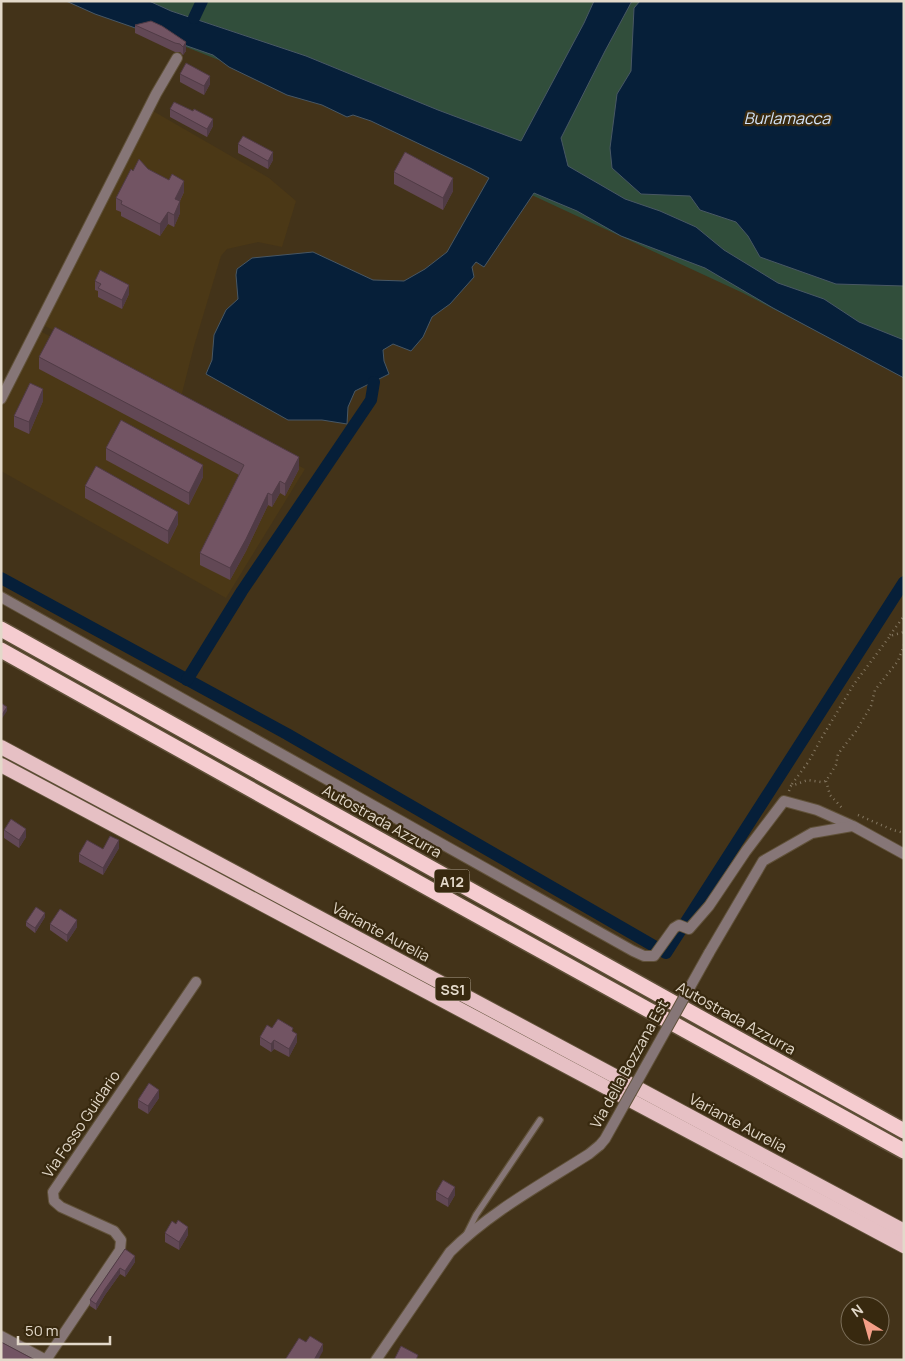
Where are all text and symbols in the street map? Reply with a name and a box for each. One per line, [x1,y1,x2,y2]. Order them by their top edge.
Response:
water label: Burlamacca [744,107,831,129]
street label: Autostrada Azzurra [318,779,446,863]
road number: A12 [434,869,470,892]
street label: Variante Aurelia [328,897,434,967]
street label: Autostrada Azzurra [672,976,800,1060]
road number: SS1 [436,978,470,1001]
street label: Via della Bozzana Est [585,996,673,1132]
street label: Via Fosso Guidario [37,1066,125,1182]
street label: Variante Aurelia [685,1088,791,1158]
north arrow [840,1296,890,1346]
text: N [847,1300,867,1321]
scale bar [18,1314,110,1346]
text: 50 m [25,1320,59,1341]

